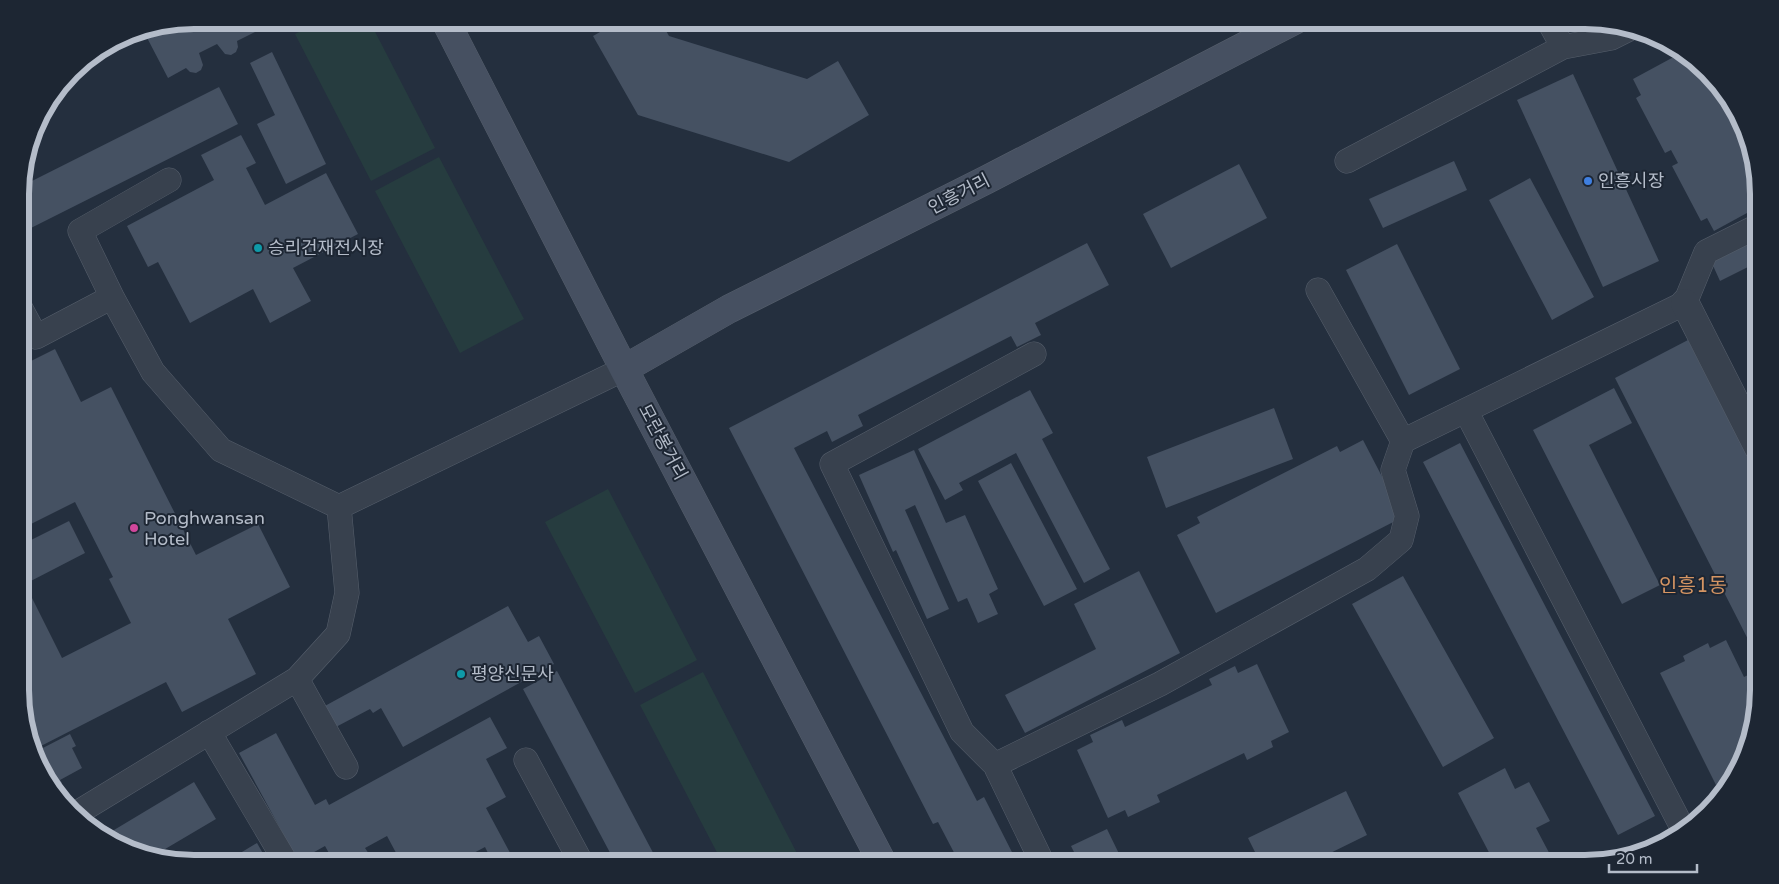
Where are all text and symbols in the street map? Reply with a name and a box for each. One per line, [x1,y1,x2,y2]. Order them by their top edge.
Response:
street label: 인흥거리 [924,169,994,219]
place label: 인흥시장 [1598,170,1664,192]
marker: 인흥시장 [1582,175,1594,187]
place label: 승리건재전시장 [268,237,384,259]
marker: 승리건재전시장 [252,242,264,254]
street label: 모란봉거리 [634,400,692,484]
place label: Ponghwansan Hotel [144,507,265,550]
marker: Ponghwansan Hotel [128,522,140,534]
district label: 인흥1동 [1659,574,1727,598]
place label: 평양신문사 [471,663,554,685]
marker: 평양신문사 [455,668,467,680]
scale bar [1609,842,1696,874]
text: 20 m [1616,850,1653,868]

